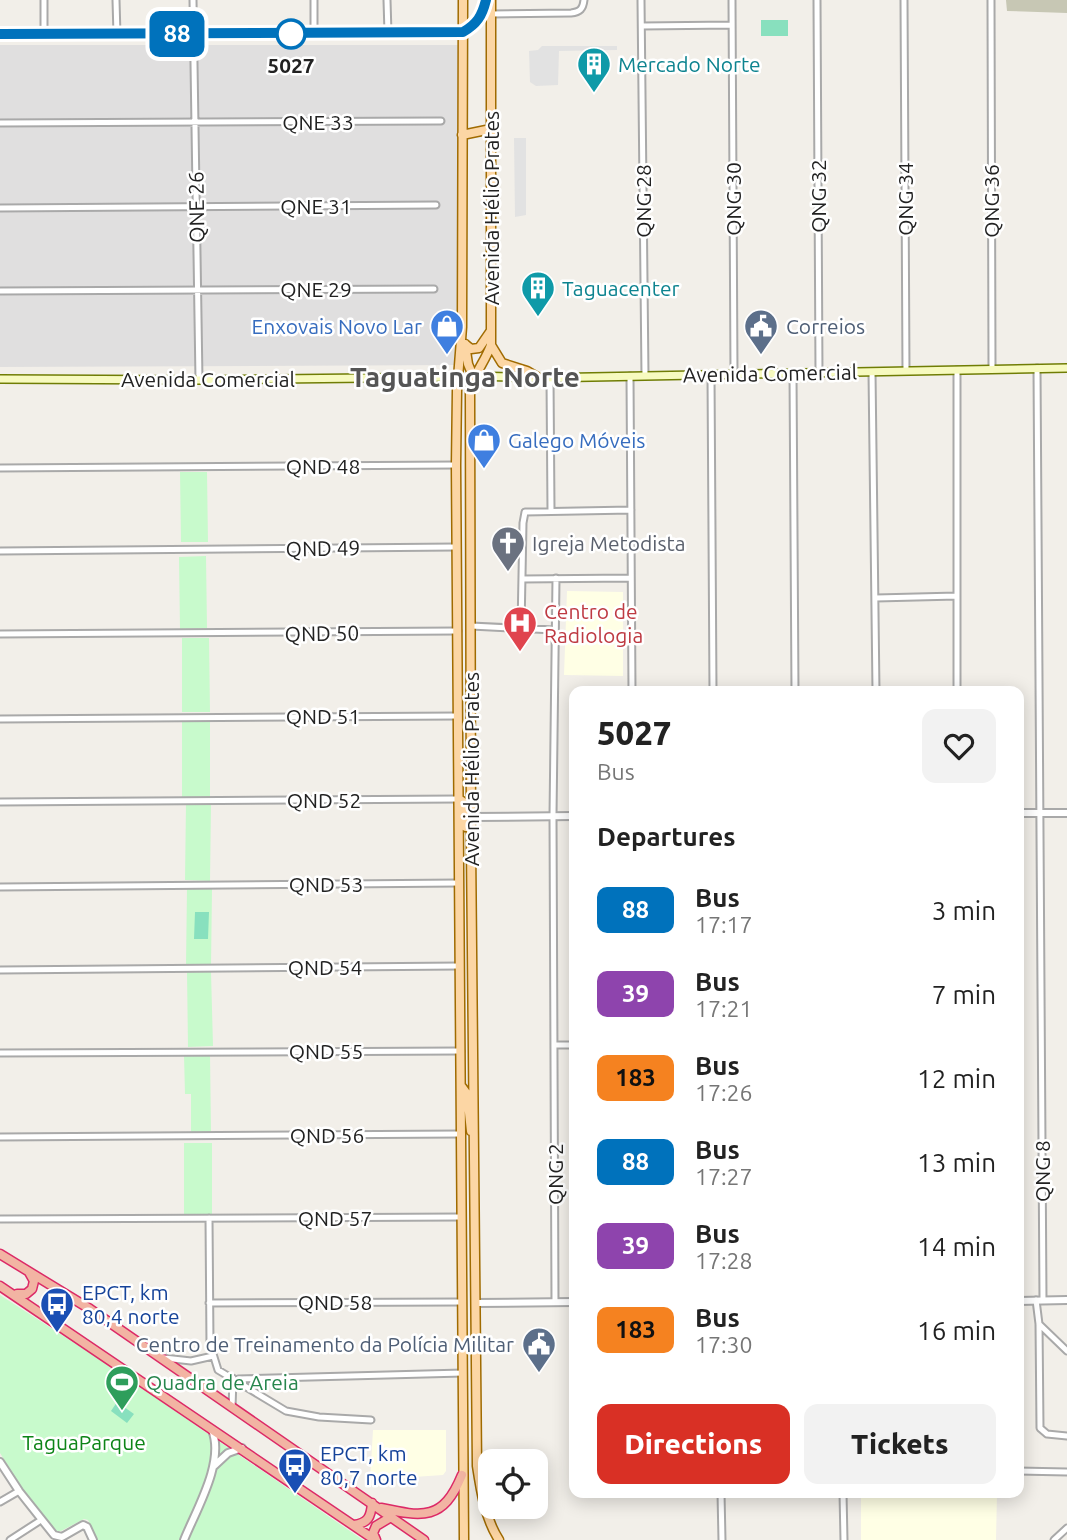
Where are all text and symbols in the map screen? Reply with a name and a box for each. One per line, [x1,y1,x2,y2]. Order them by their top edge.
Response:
line badge: 88 [146,11,208,57]
marker: 5027 [276,19,306,49]
text: 88 [163,20,191,47]
building icon: Mercado Norte [575,45,613,94]
place label: Mercado Norte [618,52,761,76]
place label: 5027 [267,53,315,77]
street label: QNE 33 [282,110,354,134]
street label: Avenida Hélio Prates [479,111,503,305]
street label: QNG 32 [806,159,830,233]
street label: QNG 30 [721,162,745,236]
street label: QNG 34 [893,162,917,236]
street label: QNG 28 [631,164,655,238]
street label: QNG 36 [979,164,1003,238]
street label: QNE 26 [183,171,209,243]
street label: QNE 31 [280,194,352,218]
building icon: Taguacenter [519,269,557,318]
place label: Taguacenter [562,276,680,300]
street label: QNE 29 [280,277,352,301]
shop icon: Enxovais Novo Lar [428,307,466,356]
public building icon: Correios [742,307,780,356]
place label: Enxovais Novo Lar [252,314,422,338]
place label: Correios [786,314,865,338]
street label: Avenida Comercial [683,359,857,387]
district label: Taguatinga Norte [350,361,580,392]
street label: Avenida Comercial [121,367,295,391]
shop icon: Galego Móveis [465,421,503,470]
place label: Galego Móveis [508,428,646,452]
street label: QND 48 [286,454,360,478]
church icon: Igreja Metodista [489,524,527,573]
place label: Igreja Metodista [532,531,686,555]
street label: QND 49 [285,535,361,561]
place label: Centro de Radiologia [544,599,643,647]
hospital icon: Centro de Radiologia [501,604,539,653]
street label: QND 50 [284,620,360,646]
street label: Avenida Hélio Prates [459,672,483,866]
street label: QND 51 [286,704,360,728]
button: heart [922,709,996,783]
text: 5027 [597,714,671,751]
text: Bus [597,759,635,784]
street label: QND 52 [287,788,361,812]
text: Departures [597,822,735,851]
street label: QND 53 [289,872,363,896]
text: Bus [695,883,740,912]
text: 88 [622,896,649,923]
text: 3 min [932,896,996,925]
text: 17:17 [695,912,753,937]
street label: QND 54 [288,955,362,979]
text: Bus [695,967,740,996]
text: 39 [622,980,649,1007]
text: 7 min [932,980,996,1009]
text: 17:21 [695,996,753,1021]
street label: QND 55 [289,1039,363,1063]
text: Bus [695,1051,740,1080]
text: 183 [615,1064,656,1091]
text: 12 min [917,1064,996,1093]
text: 17:26 [695,1080,753,1105]
street label: QND 56 [290,1123,364,1147]
text: Bus [695,1135,740,1164]
street label: QNG 8 [1030,1140,1054,1202]
street label: QNG 2 [543,1143,567,1205]
text: 88 [622,1148,649,1175]
text: 13 min [917,1148,996,1177]
text: 17:27 [695,1164,753,1189]
street label: QND 57 [298,1206,372,1230]
text: Bus [695,1219,740,1248]
text: 39 [622,1232,649,1259]
text: 14 min [917,1232,996,1261]
text: 17:28 [695,1248,753,1273]
place label: EPCT, km 80,4 norte [82,1280,180,1328]
bus stop icon: EPCT, km 80,4 norte [38,1285,76,1334]
street label: QND 58 [298,1290,372,1314]
text: Bus [695,1303,740,1332]
text: 183 [615,1316,656,1343]
text: 16 min [917,1316,996,1345]
public building icon: Centro de Treinamento da Polícia Militar [520,1325,558,1374]
place label: Centro de Treinamento da Polícia Militar [136,1332,514,1356]
text: 17:30 [695,1332,753,1357]
sports icon: Quadra de Areia [103,1363,141,1412]
place label: Quadra de Areia [146,1370,299,1394]
button: Directions [597,1404,790,1484]
button: Tickets [804,1404,996,1484]
park label: TaguaParque [22,1430,146,1454]
place label: EPCT, km 80,7 norte [320,1441,418,1489]
bus stop icon: EPCT, km 80,7 norte [276,1446,314,1495]
map controls [478,1449,548,1519]
button: locate [478,1449,548,1519]

